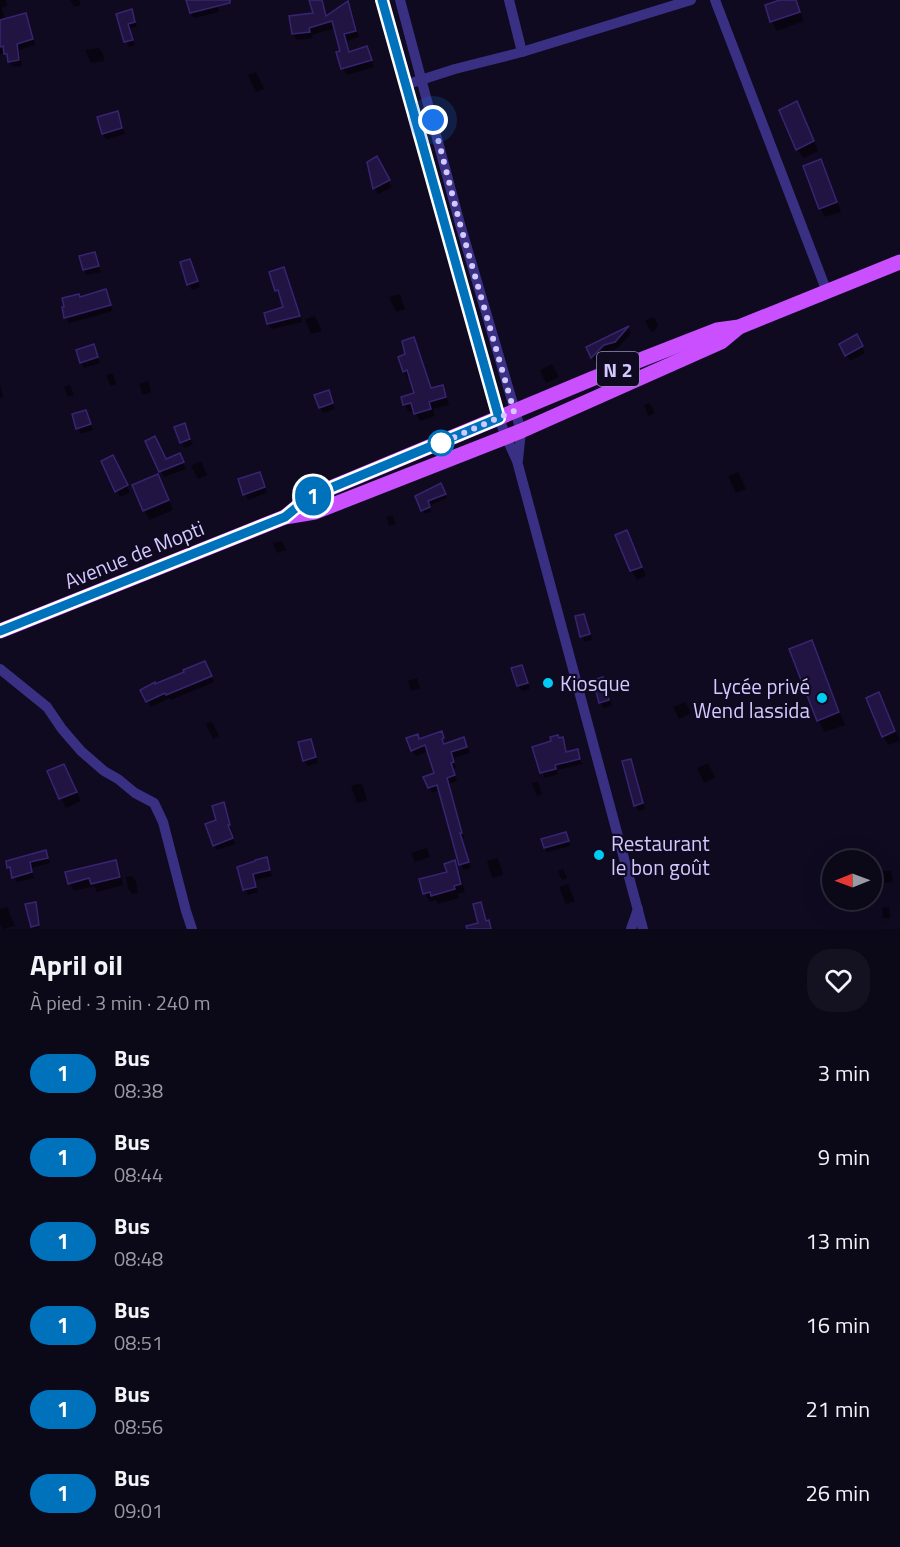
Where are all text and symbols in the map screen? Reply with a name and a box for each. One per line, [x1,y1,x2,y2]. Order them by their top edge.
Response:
your location [418,105,448,135]
road number: N 2 [597,352,639,386]
unlabelled marker [428,430,454,456]
line badge: 1 [294,476,332,516]
text: 1 [307,480,319,512]
street label: Avenue de Mopti [59,511,209,597]
place label: Kiosque [560,667,630,699]
place label: Lycée privé Wend lassida [693,670,810,726]
marker: Kiosque [541,676,555,690]
marker: Lycée privé Wend lassida [815,691,829,705]
place label: Restaurant le bon goût [611,827,710,883]
marker: Restaurant le bon goût [592,848,606,862]
north arrow [822,850,882,910]
map controls [822,850,882,910]
text: April oil [30,943,123,986]
button: heart [807,949,870,1012]
text: À pied · 3 min · 240 m [30,987,210,1018]
text: Bus [114,1041,150,1075]
text: 3 min [818,1056,870,1090]
text: 1 [57,1057,69,1089]
text: 08:38 [114,1075,163,1106]
text: Bus [114,1125,150,1159]
text: 9 min [818,1140,870,1174]
text: 1 [57,1141,69,1173]
text: 08:44 [114,1159,163,1190]
text: Bus [114,1209,150,1243]
text: 13 min [805,1224,870,1258]
text: 1 [57,1225,69,1257]
text: 08:48 [114,1243,163,1274]
text: Bus [114,1293,150,1327]
text: 16 min [805,1308,870,1342]
text: 1 [57,1309,69,1341]
text: 08:51 [114,1327,163,1358]
text: Bus [114,1377,150,1411]
text: 21 min [805,1392,870,1426]
text: 1 [57,1393,69,1425]
text: 08:56 [114,1411,163,1442]
text: Bus [114,1461,150,1495]
text: 26 min [805,1476,870,1510]
text: 1 [57,1477,69,1509]
text: 09:01 [114,1495,163,1526]

